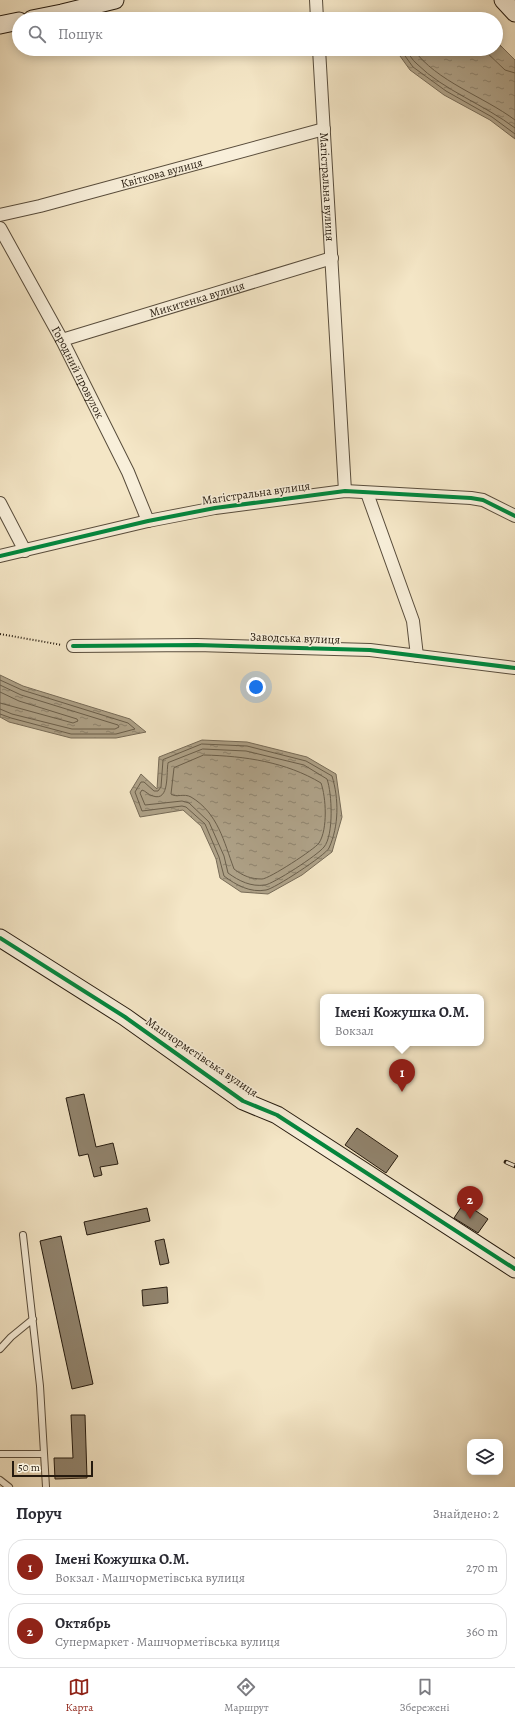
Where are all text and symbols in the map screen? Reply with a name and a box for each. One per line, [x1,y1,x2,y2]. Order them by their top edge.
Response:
search box [12,12,503,56]
icon: search [26,23,48,45]
text: Пошук [58,24,103,44]
street label: Магістральна вулиця [316,132,338,242]
street label: Квіткова вулиця [119,154,205,192]
street label: Микитенка вулиця [147,277,247,321]
street label: Городний провулок [48,323,108,421]
street label: Магістральна вулиця [201,477,311,509]
street label: Заводська вулиця [250,628,341,648]
your location [246,677,266,697]
popup [320,994,484,1046]
text: Імені Кожушка О.М. [335,1002,469,1022]
street label: Машчорметівська вулиця [143,1013,262,1101]
text: Вокзал [335,1022,374,1039]
pin: 1 [389,1059,415,1092]
pin: 2 [457,1186,483,1219]
map controls [467,1439,503,1475]
button: layers [467,1439,503,1475]
scale bar [12,1459,93,1478]
text: 50 m [18,1460,40,1475]
text: Поруч [16,1502,62,1525]
text: Знайдено: 2 [433,1505,499,1522]
text: Імені Кожушка О.М. [55,1549,189,1569]
text: 1 [28,1559,32,1576]
text: 270 m [466,1559,498,1576]
text: Вокзал · Машчорметівська вулиця [55,1569,245,1586]
text: Октябрь [55,1613,110,1633]
text: 2 [27,1623,33,1640]
text: 360 m [466,1623,498,1640]
text: Супермаркет · Машчорметівська вулиця [55,1633,280,1650]
tab: Карта [65,1676,93,1715]
tab: Маршрут [224,1676,269,1715]
tab: Збережені [400,1676,450,1715]

